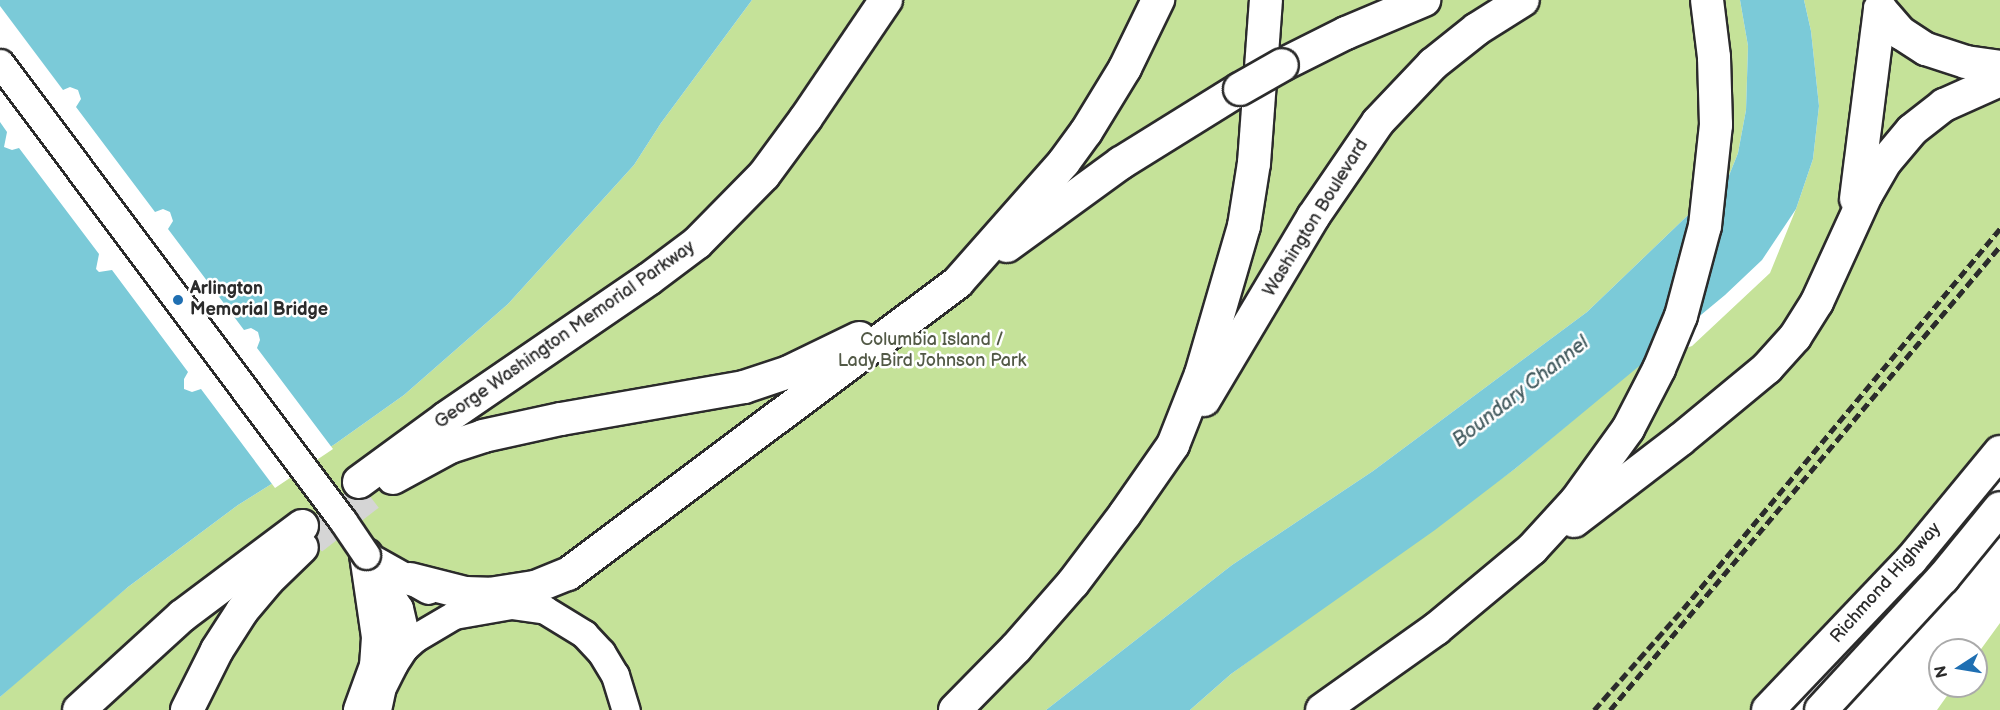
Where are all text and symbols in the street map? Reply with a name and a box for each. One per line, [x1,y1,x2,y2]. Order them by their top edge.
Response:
street label: Washington Boulevard [1259,135,1373,301]
street label: George Washington Memorial Parkway [430,236,700,434]
place label: Arlington Memorial Bridge [190,279,328,322]
marker: Arlington Memorial Bridge [171,293,185,307]
park label: Columbia Island / Lady Bird Johnson Park [837,330,1027,372]
water label: Boundary Channel [1448,331,1594,453]
street label: Richmond Highway [1826,518,1946,648]
north arrow [1928,638,1988,698]
text: N [1931,664,1952,679]

